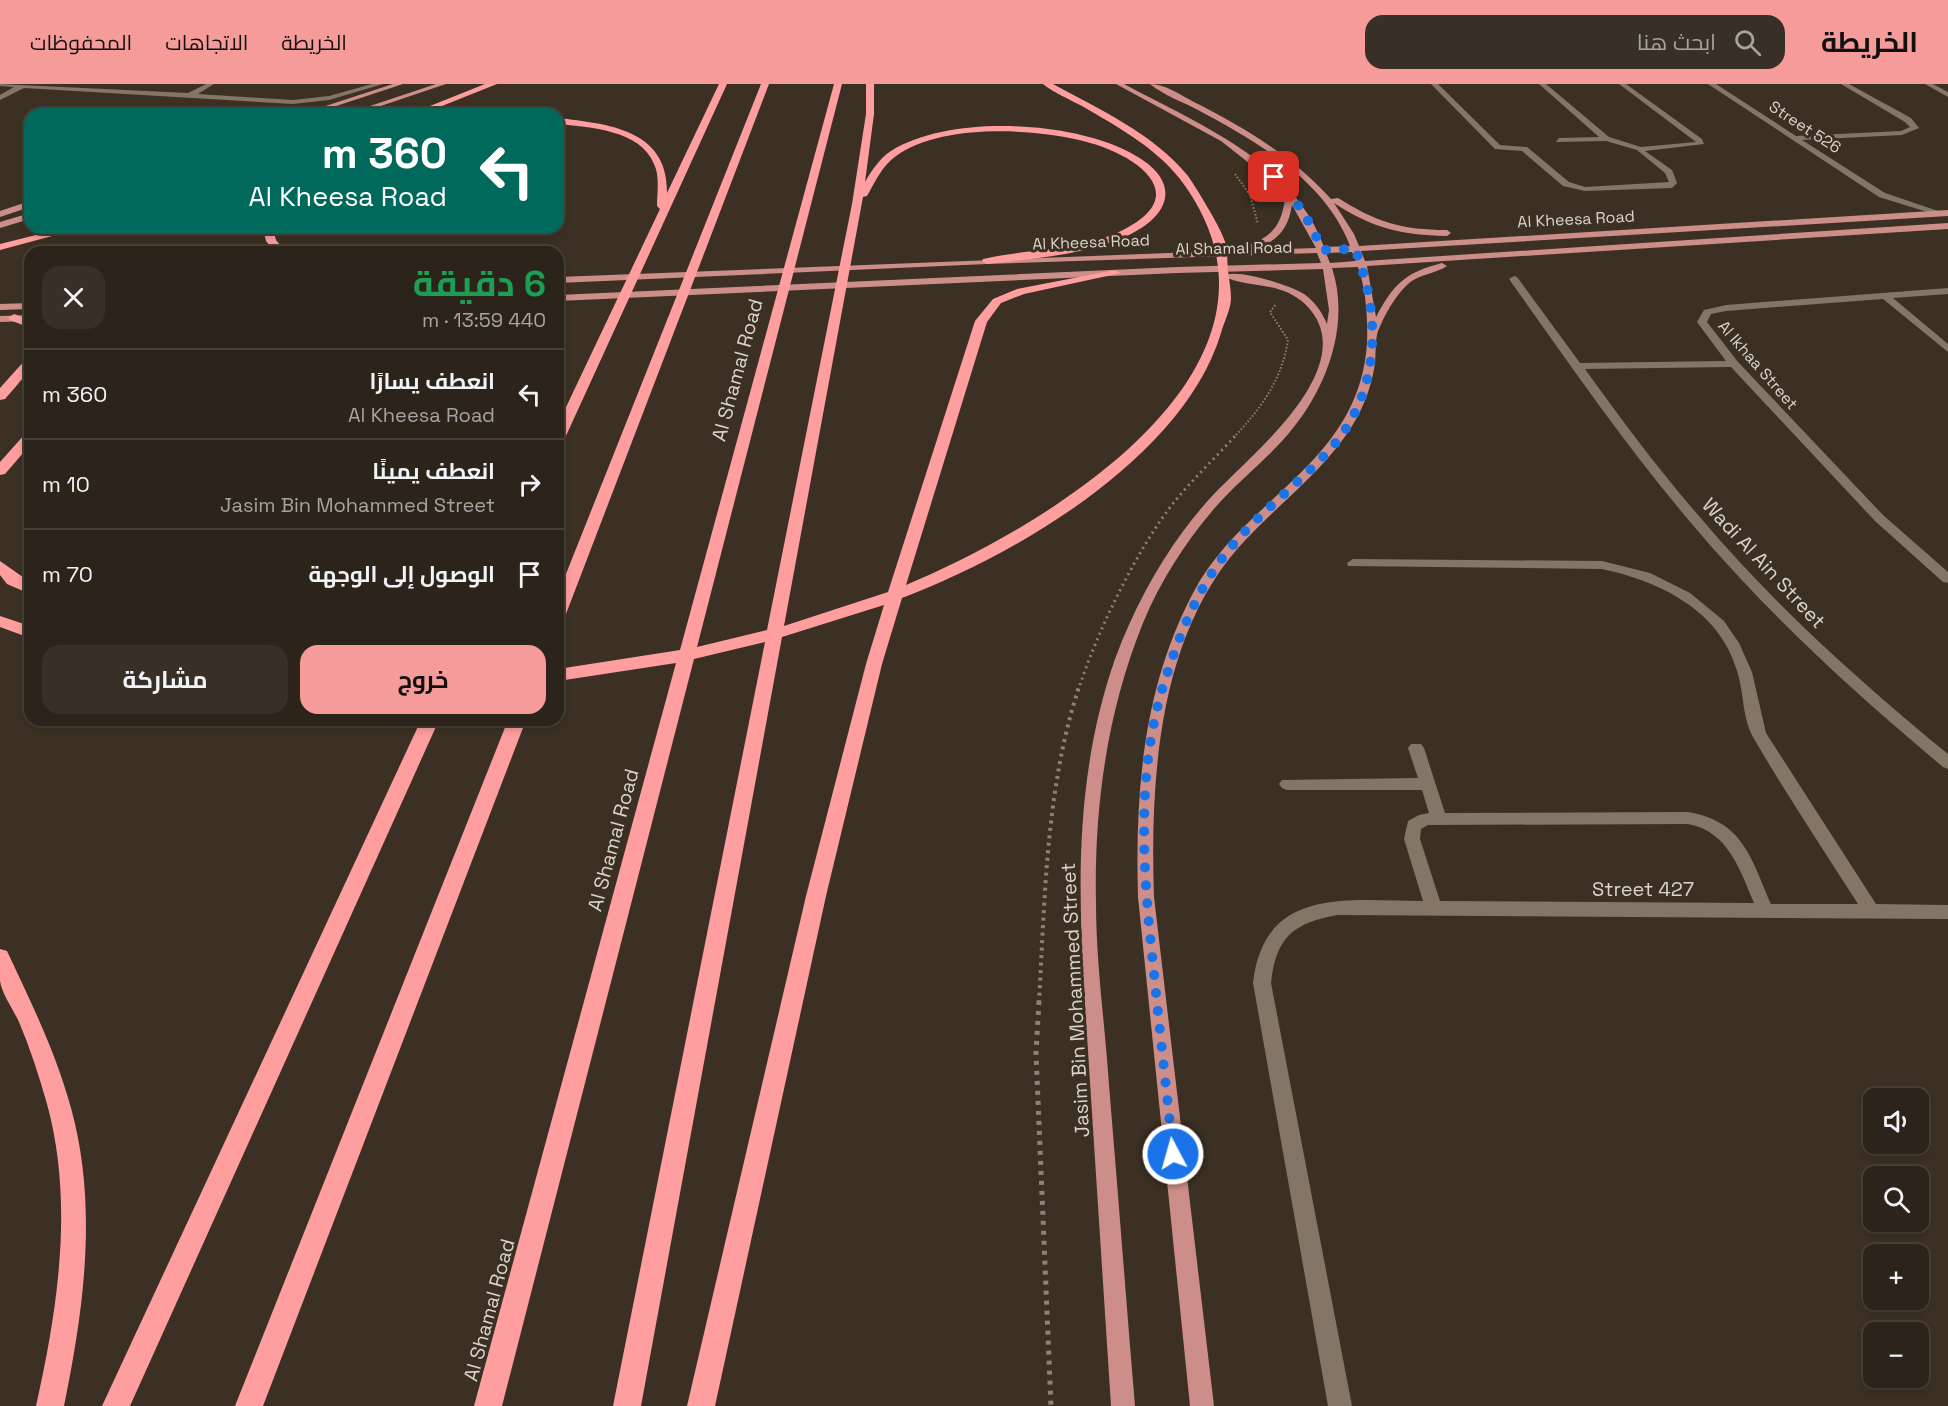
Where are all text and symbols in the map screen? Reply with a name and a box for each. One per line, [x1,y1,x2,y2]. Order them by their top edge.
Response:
search box [1365,15,1785,69]
text: الخريطة [1821,24,1918,60]
icon: search [1731,26,1764,59]
text: ابحث هنا [1637,28,1716,56]
text: المحفوظات [30,29,132,56]
text: الاتجاهات [165,29,248,56]
text: الخريطة [281,29,347,56]
street label: Street 526 [1765,96,1845,158]
text: 360 m [322,127,447,180]
icon: left [468,132,546,210]
pin [1248,151,1299,202]
icon: arrive [1257,160,1290,193]
text: Al Kheesa Road [249,179,447,214]
street label: Al Kheesa Road [1517,205,1635,233]
street label: Al Kheesa Road [1032,229,1150,255]
street label: Al Shamal Road [1175,236,1293,260]
text: 6 دقيقة [413,261,546,307]
button: close [42,266,105,329]
street label: Al Shamal Road [705,296,769,444]
text: 440 m · 13:59 [422,307,546,333]
street label: Al Ikhaa Street [1713,316,1803,414]
text: انعطف يسارًا [369,367,495,395]
icon: left [513,378,546,411]
text: 360 m [42,380,107,408]
text: Al Kheesa Road [348,402,495,428]
text: انعطف يمينًا [372,457,495,485]
icon: right [513,468,546,501]
text: 10 m [42,470,90,498]
text: Jasim Bin Mohammed Street [220,492,495,518]
street label: Wadi Al Ain Street [1697,492,1831,634]
icon: arrive [513,558,546,591]
text: 70 m [42,560,93,588]
text: الوصول إلى الوجهة [309,560,495,588]
button: مشاركة [42,645,288,714]
button: خروج [300,645,546,714]
street label: Al Shamal Road [581,766,645,914]
street label: Jasim Bin Mohammed Street [1055,862,1095,1138]
street label: Street 427 [1592,876,1694,902]
map controls [1863,1088,1929,1388]
button: sound [1863,1088,1929,1154]
position arrow [1141,1122,1205,1186]
button: search [1863,1166,1929,1232]
street label: Al Shamal Road [457,1236,521,1384]
button: + [1863,1244,1929,1310]
button: − [1863,1322,1929,1388]

